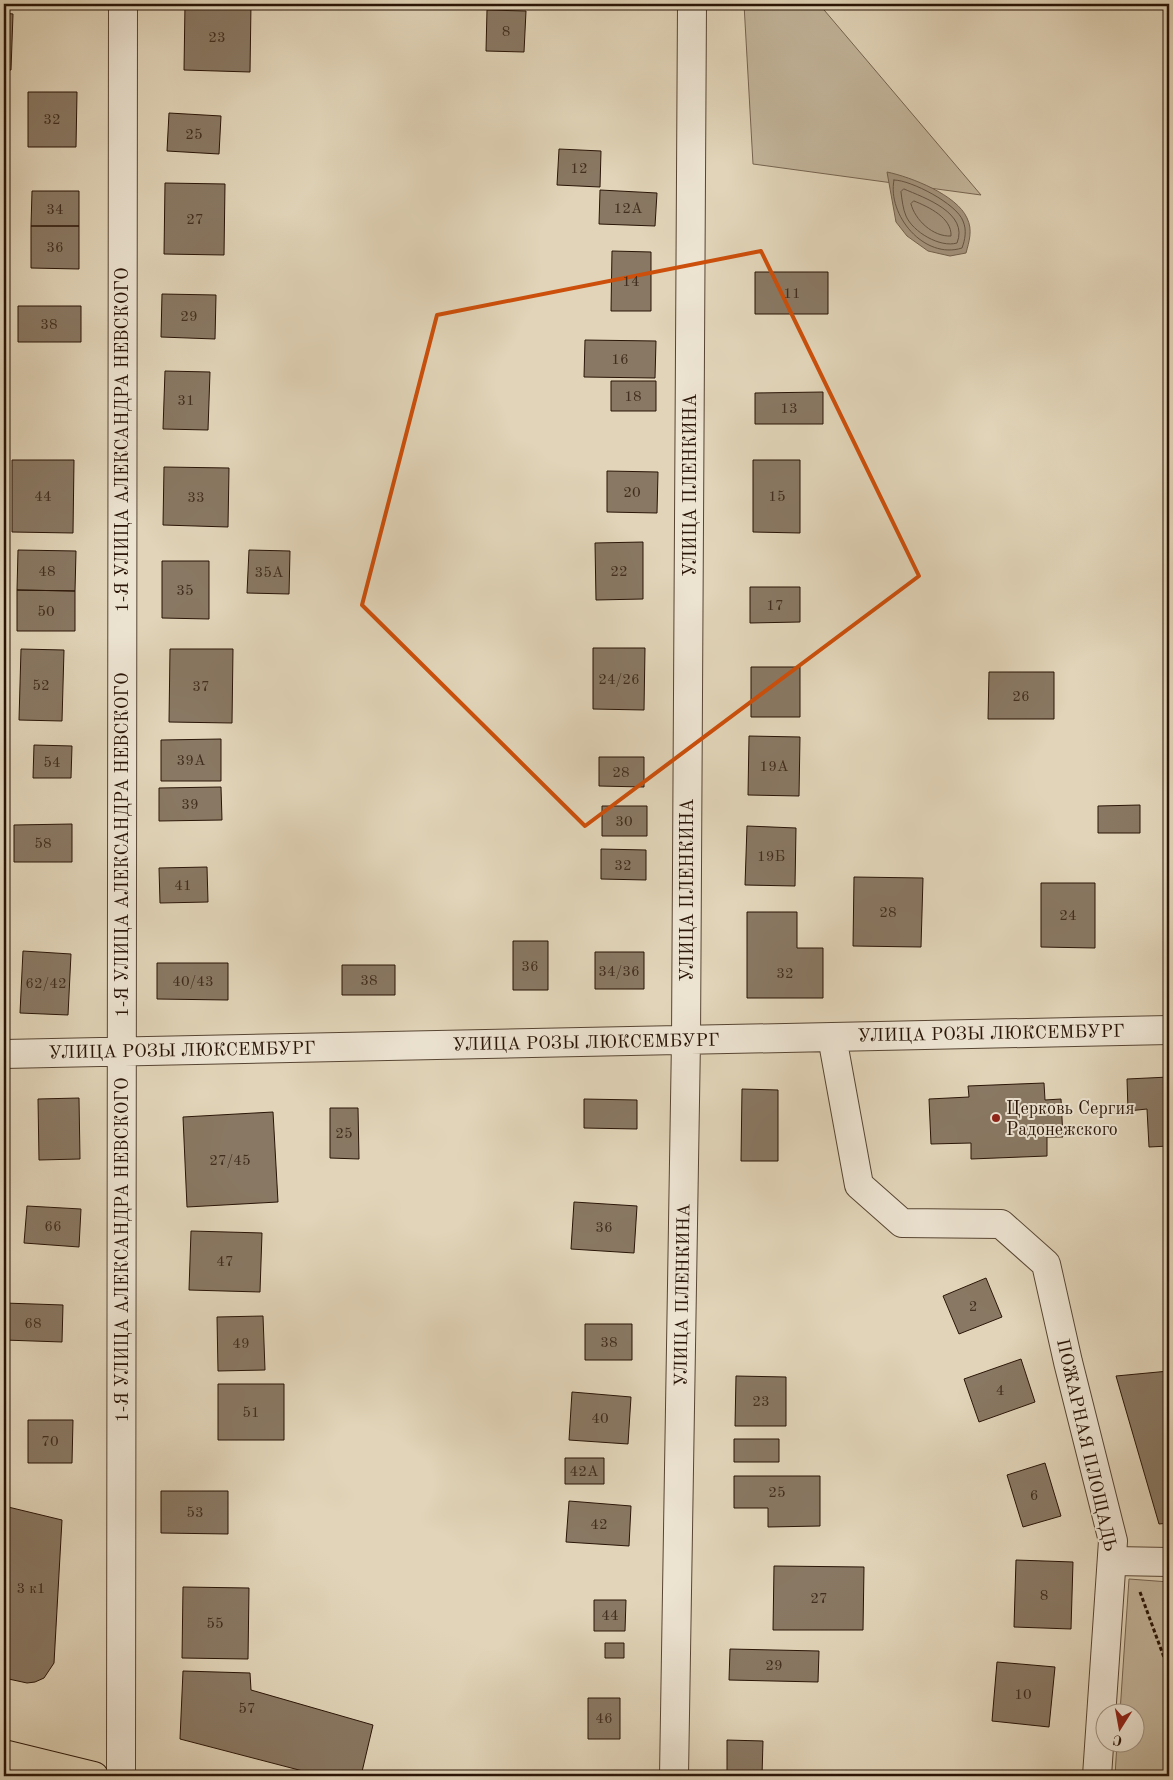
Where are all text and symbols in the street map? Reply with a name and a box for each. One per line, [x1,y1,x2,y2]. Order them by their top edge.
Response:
house number: 8 [502,25,510,40]
house number: 23 [208,31,226,46]
house number: 32 [43,113,61,128]
house number: 25 [185,128,203,143]
house number: 12 [570,162,588,177]
house number: 12А [614,202,643,217]
house number: 34 [46,203,64,218]
house number: 27 [186,213,204,228]
house number: 36 [46,241,64,256]
street label: 1-Я УЛИЦА АЛЕКСАНДРА НЕВСКОГО [114,267,132,613]
house number: 14 [622,275,640,290]
house number: 11 [783,287,801,302]
house number: 29 [180,310,198,325]
house number: 38 [40,318,58,333]
house number: 16 [611,353,629,368]
house number: 18 [624,390,642,405]
street label: УЛИЦА ПЛЕНКИНА [682,393,700,577]
house number: 31 [177,394,195,409]
house number: 13 [780,402,798,417]
house number: 20 [623,486,641,501]
house number: 44 [34,490,52,505]
house number: 15 [768,490,786,505]
house number: 33 [187,491,205,506]
house number: 48 [38,565,56,580]
house number: 22 [610,565,628,580]
house number: 35А [255,566,284,581]
house number: 35 [176,584,194,599]
house number: 17 [766,599,784,614]
house number: 50 [37,605,55,620]
street label: 1-Я УЛИЦА АЛЕКСАНДРА НЕВСКОГО [114,672,132,1018]
house number: 24/26 [598,673,640,688]
house number: 52 [32,679,50,694]
house number: 37 [192,680,210,695]
house number: 26 [1012,690,1030,705]
house number: 39А [177,754,206,769]
house number: 54 [43,756,61,771]
house number: 19А [760,760,789,775]
house number: 28 [612,766,630,781]
house number: 39 [181,798,199,813]
street label: УЛИЦА ПЛЕНКИНА [679,798,697,982]
house number: 30 [615,815,633,830]
house number: 58 [34,837,52,852]
house number: 19Б [757,850,785,865]
house number: 32 [614,859,632,874]
house number: 41 [174,879,192,894]
house number: 28 [879,906,897,921]
house number: 24 [1059,909,1077,924]
house number: 36 [521,960,539,975]
house number: 34/36 [598,965,640,980]
house number: 32 [776,967,794,982]
house number: 38 [360,974,378,989]
house number: 40/43 [172,975,214,990]
house number: 62/42 [25,977,67,992]
street label: УЛИЦА РОЗЫ ЛЮКСЕМБУРГ [857,1023,1125,1045]
street label: УЛИЦА РОЗЫ ЛЮКСЕМБУРГ [452,1032,720,1054]
street label: УЛИЦА РОЗЫ ЛЮКСЕМБУРГ [48,1040,316,1062]
street label: 1-Я УЛИЦА АЛЕКСАНДРА НЕВСКОГО [114,1077,132,1423]
place label: Церковь Сергия Радонежского [1006,1100,1135,1139]
marker: Церковь Сергия Радонежского [990,1112,1002,1124]
house number: 25 [335,1127,353,1142]
house number: 27/45 [209,1154,251,1169]
street label: УЛИЦА ПЛЕНКИНА [672,1203,694,1387]
house number: 66 [44,1220,62,1235]
house number: 36 [595,1221,613,1236]
house number: 47 [216,1255,234,1270]
house number: 2 [969,1300,977,1315]
house number: 68 [24,1317,42,1332]
house number: 38 [600,1336,618,1351]
house number: 49 [232,1337,250,1352]
street label: ПОЖАРНАЯ ПЛОЩАДЬ [1053,1337,1119,1553]
house number: 4 [996,1384,1004,1399]
house number: 23 [752,1395,770,1410]
house number: 51 [242,1406,260,1421]
house number: 40 [591,1412,609,1427]
house number: 70 [41,1435,59,1450]
house number: 42А [570,1465,599,1480]
house number: 25 [768,1486,786,1501]
house number: 6 [1030,1489,1038,1504]
house number: 53 [186,1506,204,1521]
house number: 42 [590,1518,608,1533]
house number: 3 к1 [16,1582,46,1597]
house number: 8 [1040,1589,1048,1604]
house number: 27 [810,1592,828,1607]
house number: 44 [601,1609,619,1624]
house number: 55 [206,1617,224,1632]
house number: 29 [765,1659,783,1674]
house number: 10 [1014,1688,1032,1703]
house number: 57 [238,1702,256,1717]
north arrow [1096,1702,1146,1752]
house number: 46 [595,1712,613,1727]
text: С [1112,1732,1124,1748]

